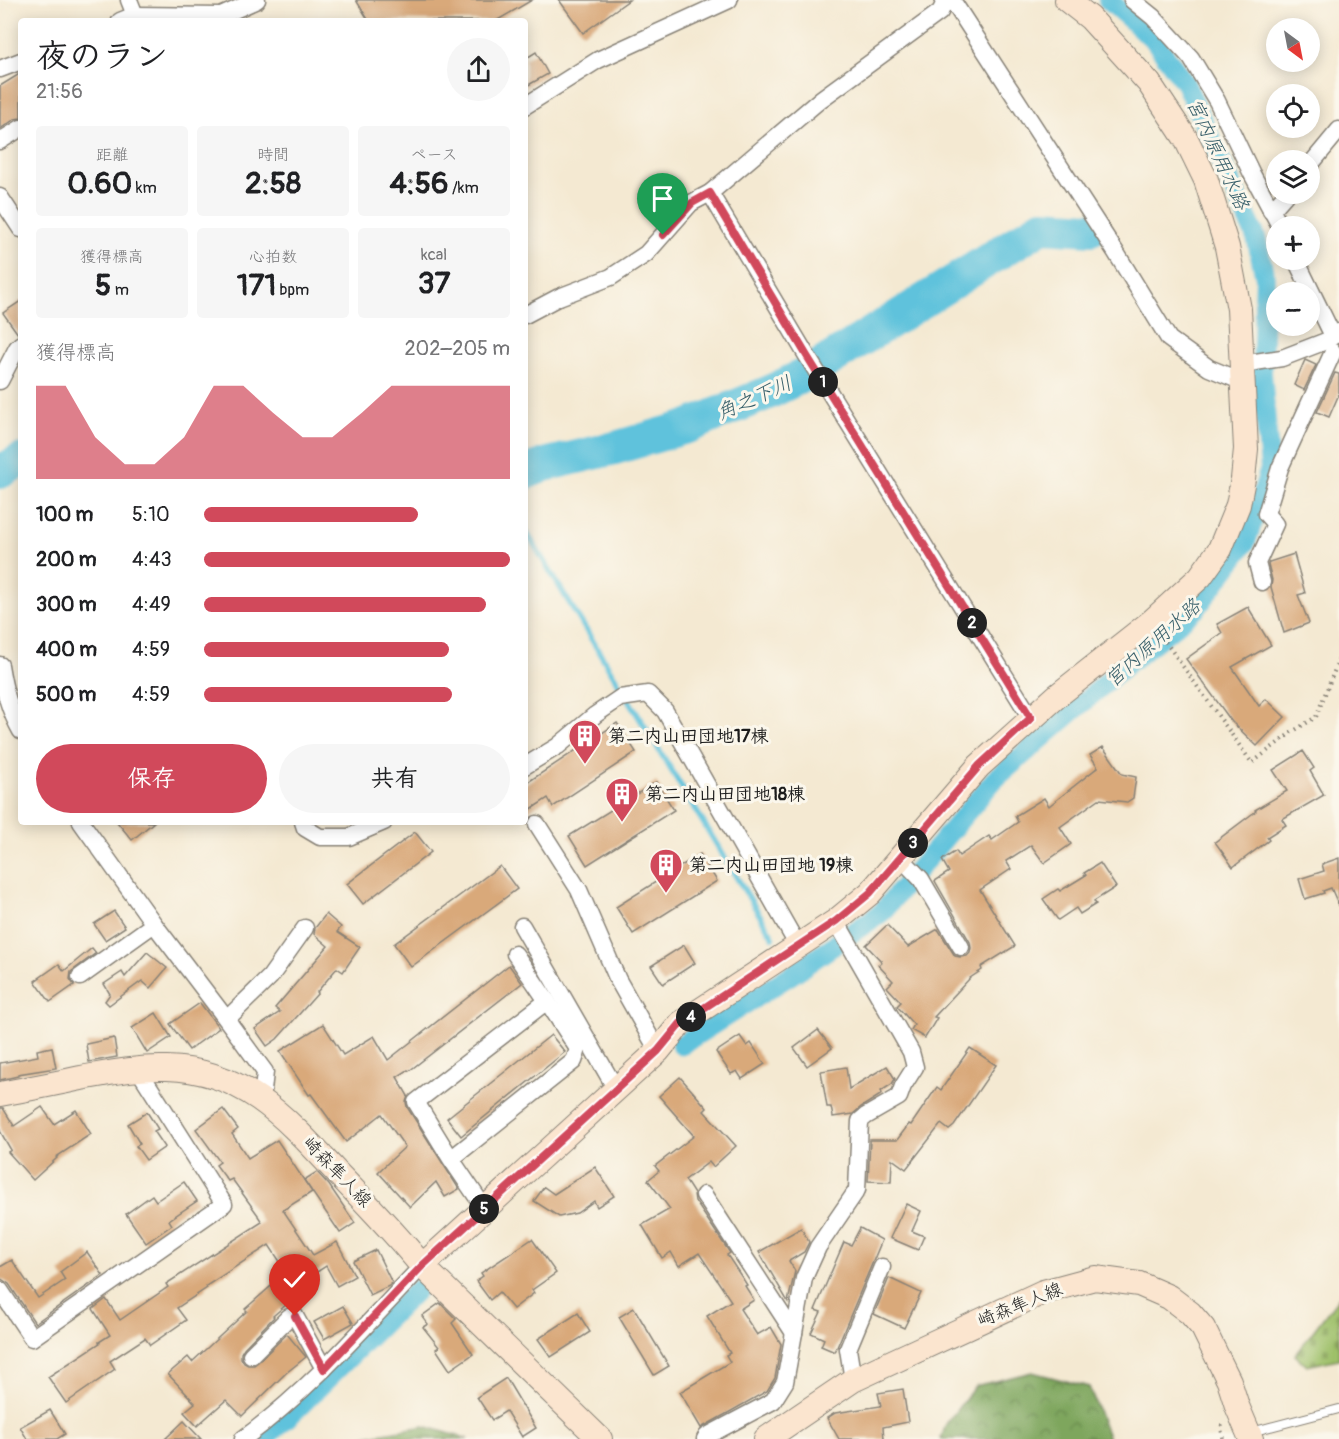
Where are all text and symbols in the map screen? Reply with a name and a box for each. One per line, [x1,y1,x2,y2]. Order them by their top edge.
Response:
north arrow [1266,18,1320,72]
map controls [1266,18,1320,336]
text: 夜のラン [36,36,168,77]
button: share [447,38,510,101]
text: 21:56 [36,79,83,104]
button: locate [1266,84,1320,138]
water label: 宮内原用水路 [1181,94,1255,215]
text: 距離 [96,145,128,165]
text: 時間 [257,145,289,165]
text: ペース [410,145,458,165]
button: layers [1266,150,1320,204]
text: 0.60 [67,165,132,202]
text: 2:58 [245,165,301,202]
text: 4:56 [389,165,449,202]
pin [637,173,688,235]
text: km [132,178,157,198]
text: /km [449,178,479,198]
icon: arrive [646,182,679,215]
button: + [1266,216,1320,270]
text: kcal [421,245,447,265]
text: 獲得標高 [80,247,144,267]
text: 心拍数 [249,247,297,267]
text: 37 [418,265,450,302]
text: 5 [95,267,111,304]
text: 171 [237,267,276,304]
text: m [111,280,129,300]
text: bpm [276,280,309,300]
button: − [1266,282,1320,336]
text: 202–205 m [404,336,510,361]
text: 獲得標高 [36,340,116,365]
pin: 1 [808,367,838,397]
water label: 角之下川 [712,370,796,426]
text: 1 [820,372,826,392]
text: 100 m [36,502,93,527]
text: 5:10 [132,502,170,527]
text: 200 m [36,547,97,572]
text: 4:43 [132,547,172,572]
text: 300 m [36,592,97,617]
text: 4:49 [132,592,171,617]
water label: 宮内原用水路 [1100,593,1207,692]
pin: 2 [957,608,987,638]
text: 2 [968,613,976,633]
text: 400 m [36,637,97,662]
text: 4:59 [132,637,170,662]
text: 500 m [36,682,96,707]
text: 4:59 [132,682,170,707]
building icon: 第二内山田団地17棟 [567,718,603,765]
place label: 第二内山田団地17棟 [608,725,769,748]
button: 保存 [36,744,267,813]
button: 共有 [279,744,510,813]
building icon: 第二内山田団地18棟 [604,776,640,823]
place label: 第二内山田団地18棟 [645,783,805,806]
pin: 3 [898,828,928,858]
text: 3 [909,833,917,853]
building icon: 第二内山田団地 19棟 [648,847,684,894]
place label: 第二内山田団地 19棟 [689,854,853,877]
pin: 4 [676,1002,706,1032]
text: 4 [686,1007,696,1027]
street label: 崎森隼人線 [297,1132,377,1212]
pin: 5 [469,1194,499,1224]
text: 5 [480,1199,488,1219]
pin [269,1254,320,1316]
icon: check [278,1263,311,1296]
street label: 崎森隼人線 [974,1277,1066,1333]

